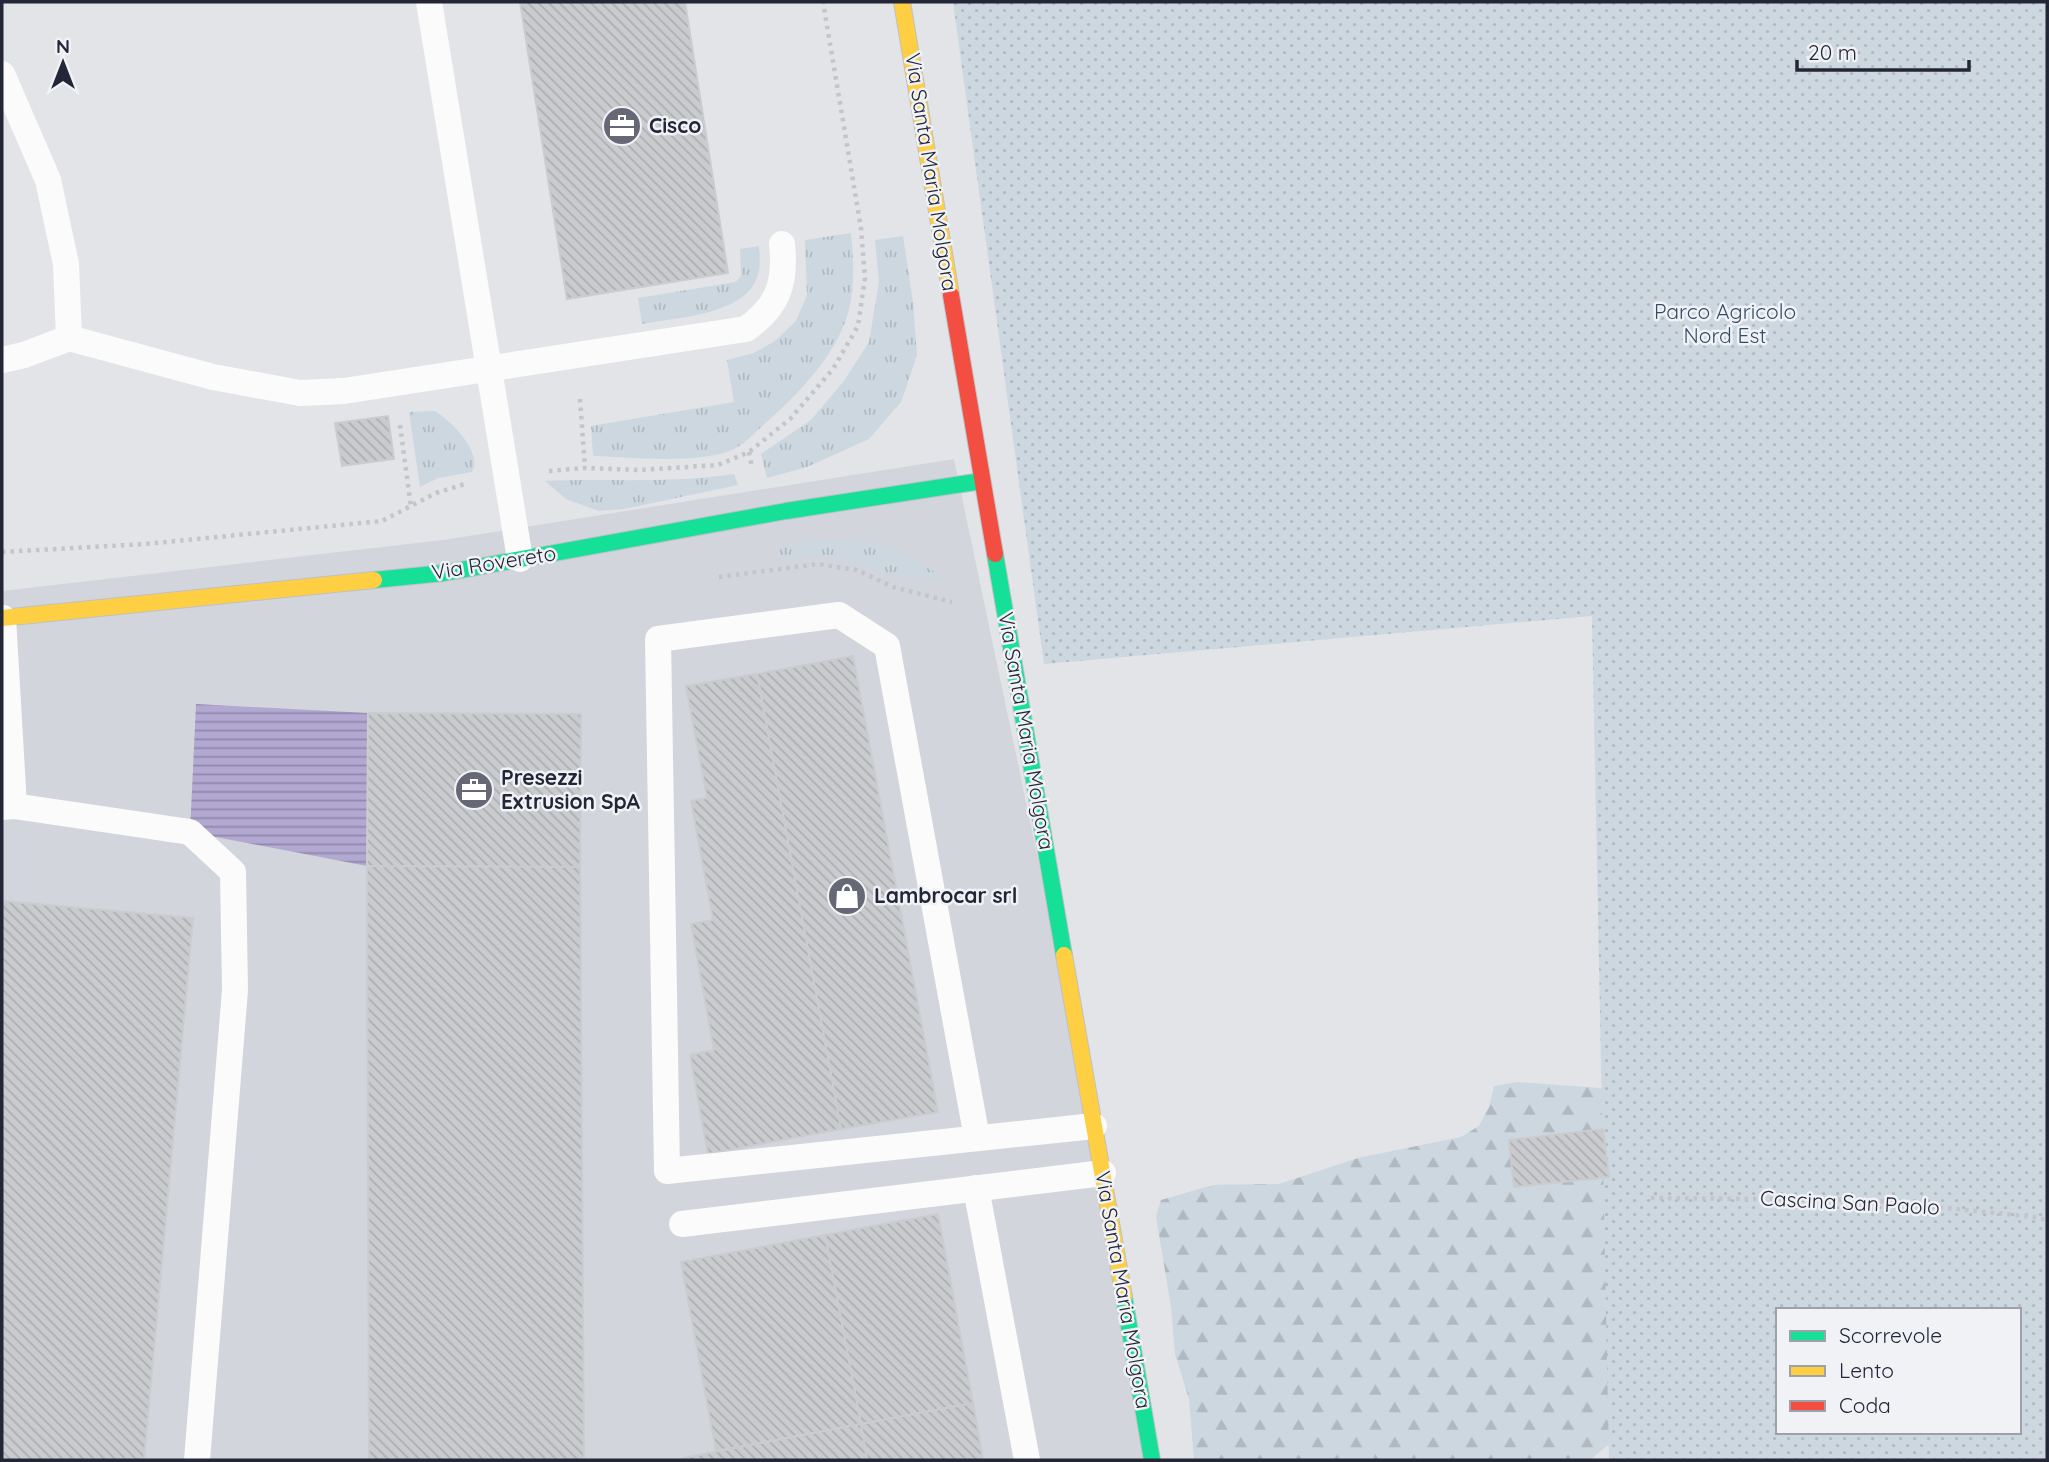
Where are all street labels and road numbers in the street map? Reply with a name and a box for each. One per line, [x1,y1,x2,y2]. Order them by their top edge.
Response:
street label: Via Santa Maria Molgora [900,51,964,293]
street label: Via Rovereto [430,539,558,585]
street label: Via Santa Maria Molgora [993,610,1061,852]
street label: Via Santa Maria Molgora [1090,1169,1158,1411]
street label: Cascina San Paolo [1760,1184,1941,1220]

